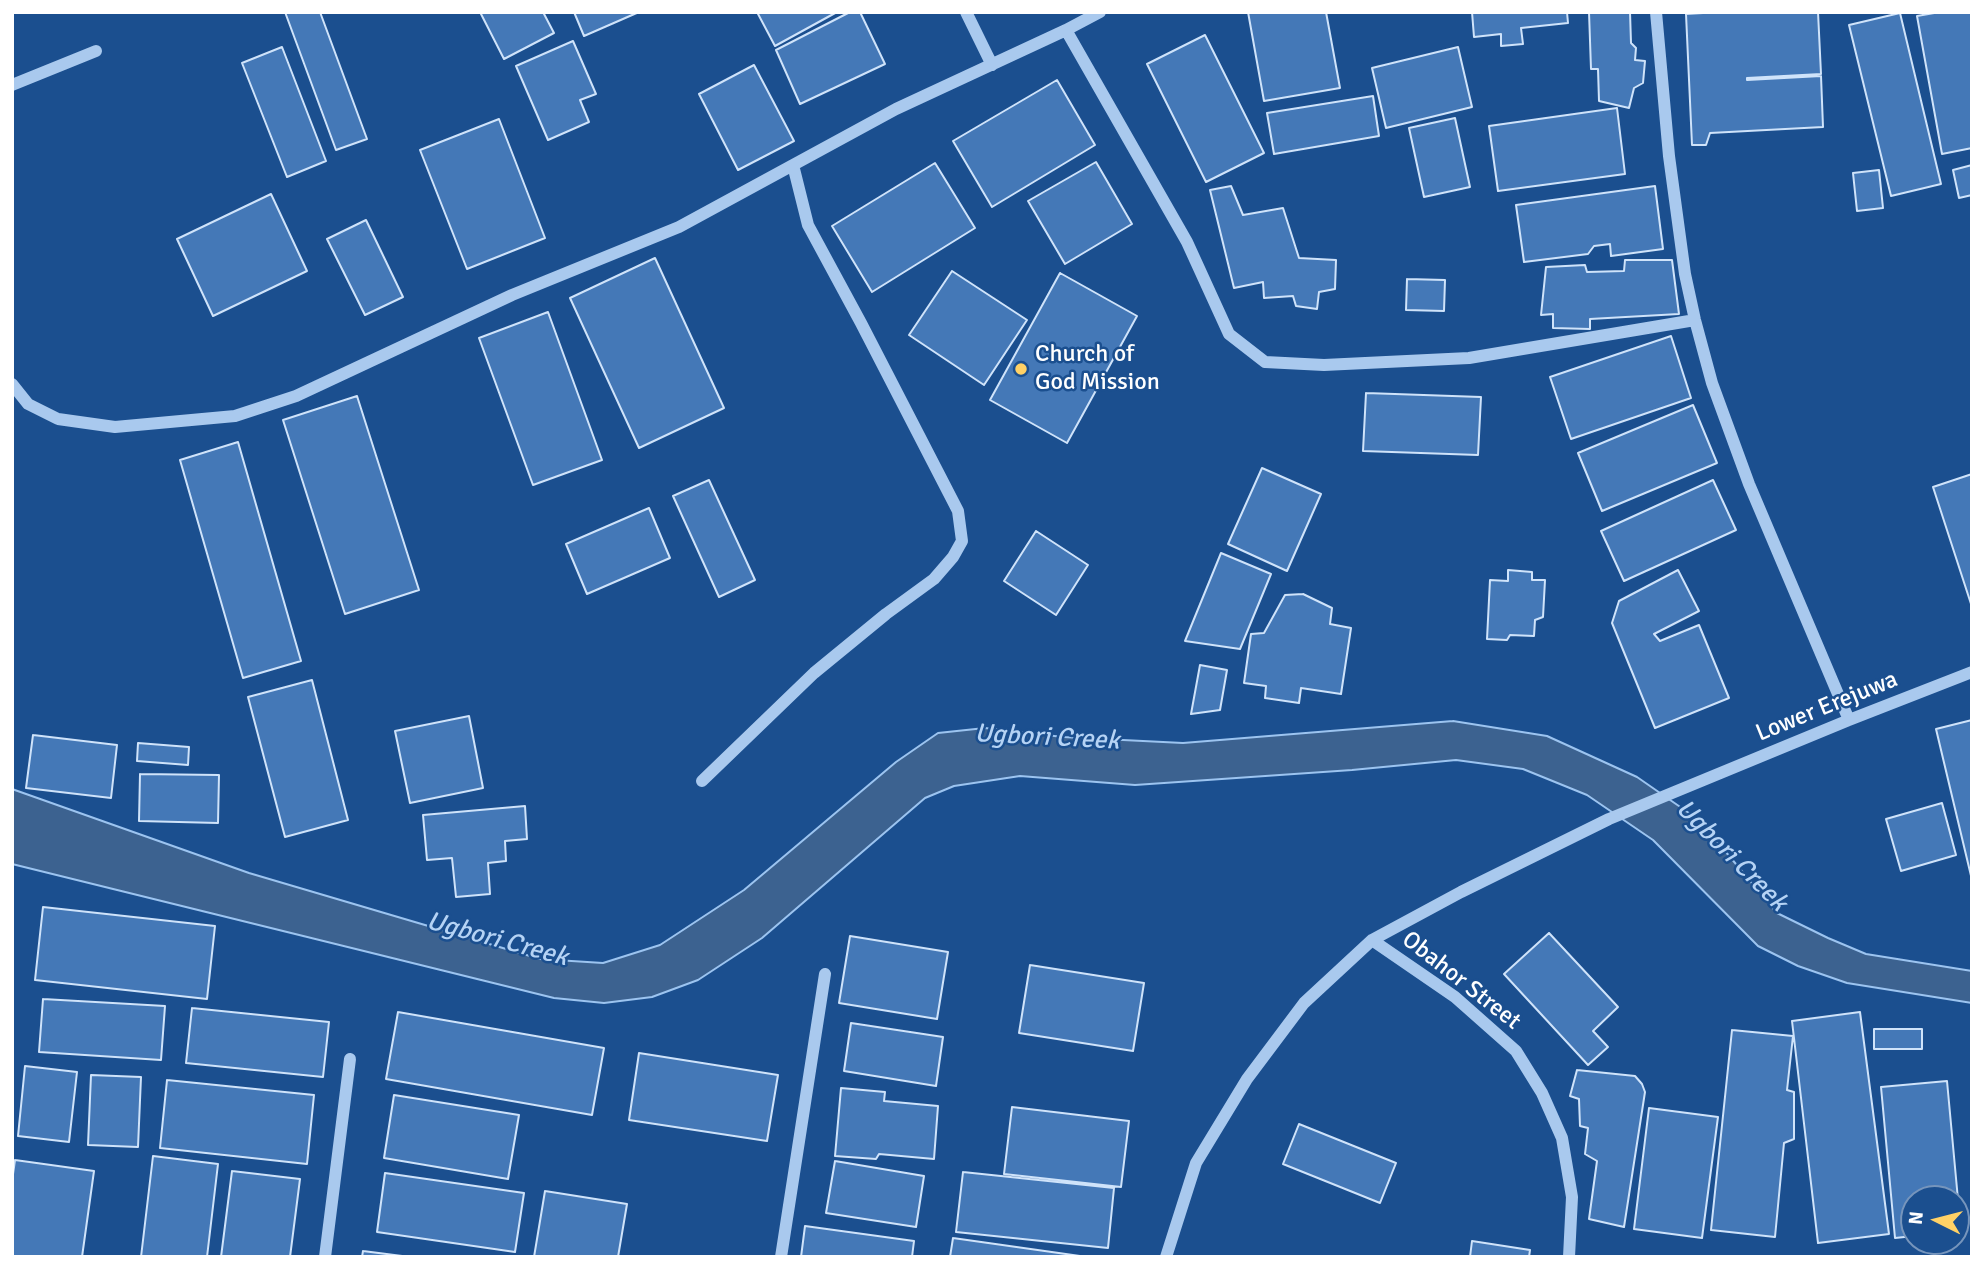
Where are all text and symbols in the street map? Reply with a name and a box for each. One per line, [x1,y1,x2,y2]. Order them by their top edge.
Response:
place label: Church of God Mission [1035,341,1160,397]
marker: Church of God Mission [1013,361,1029,377]
street label: Lower Erejuwa [1752,665,1902,749]
water label: Ugbori Creek [974,719,1120,757]
water label: Ugbori Creek [1669,794,1793,918]
water label: Ugbori Creek [423,906,571,974]
street label: Obahor Street [1396,926,1526,1036]
north arrow [1900,1185,1970,1255]
text: N [1903,1210,1929,1226]

